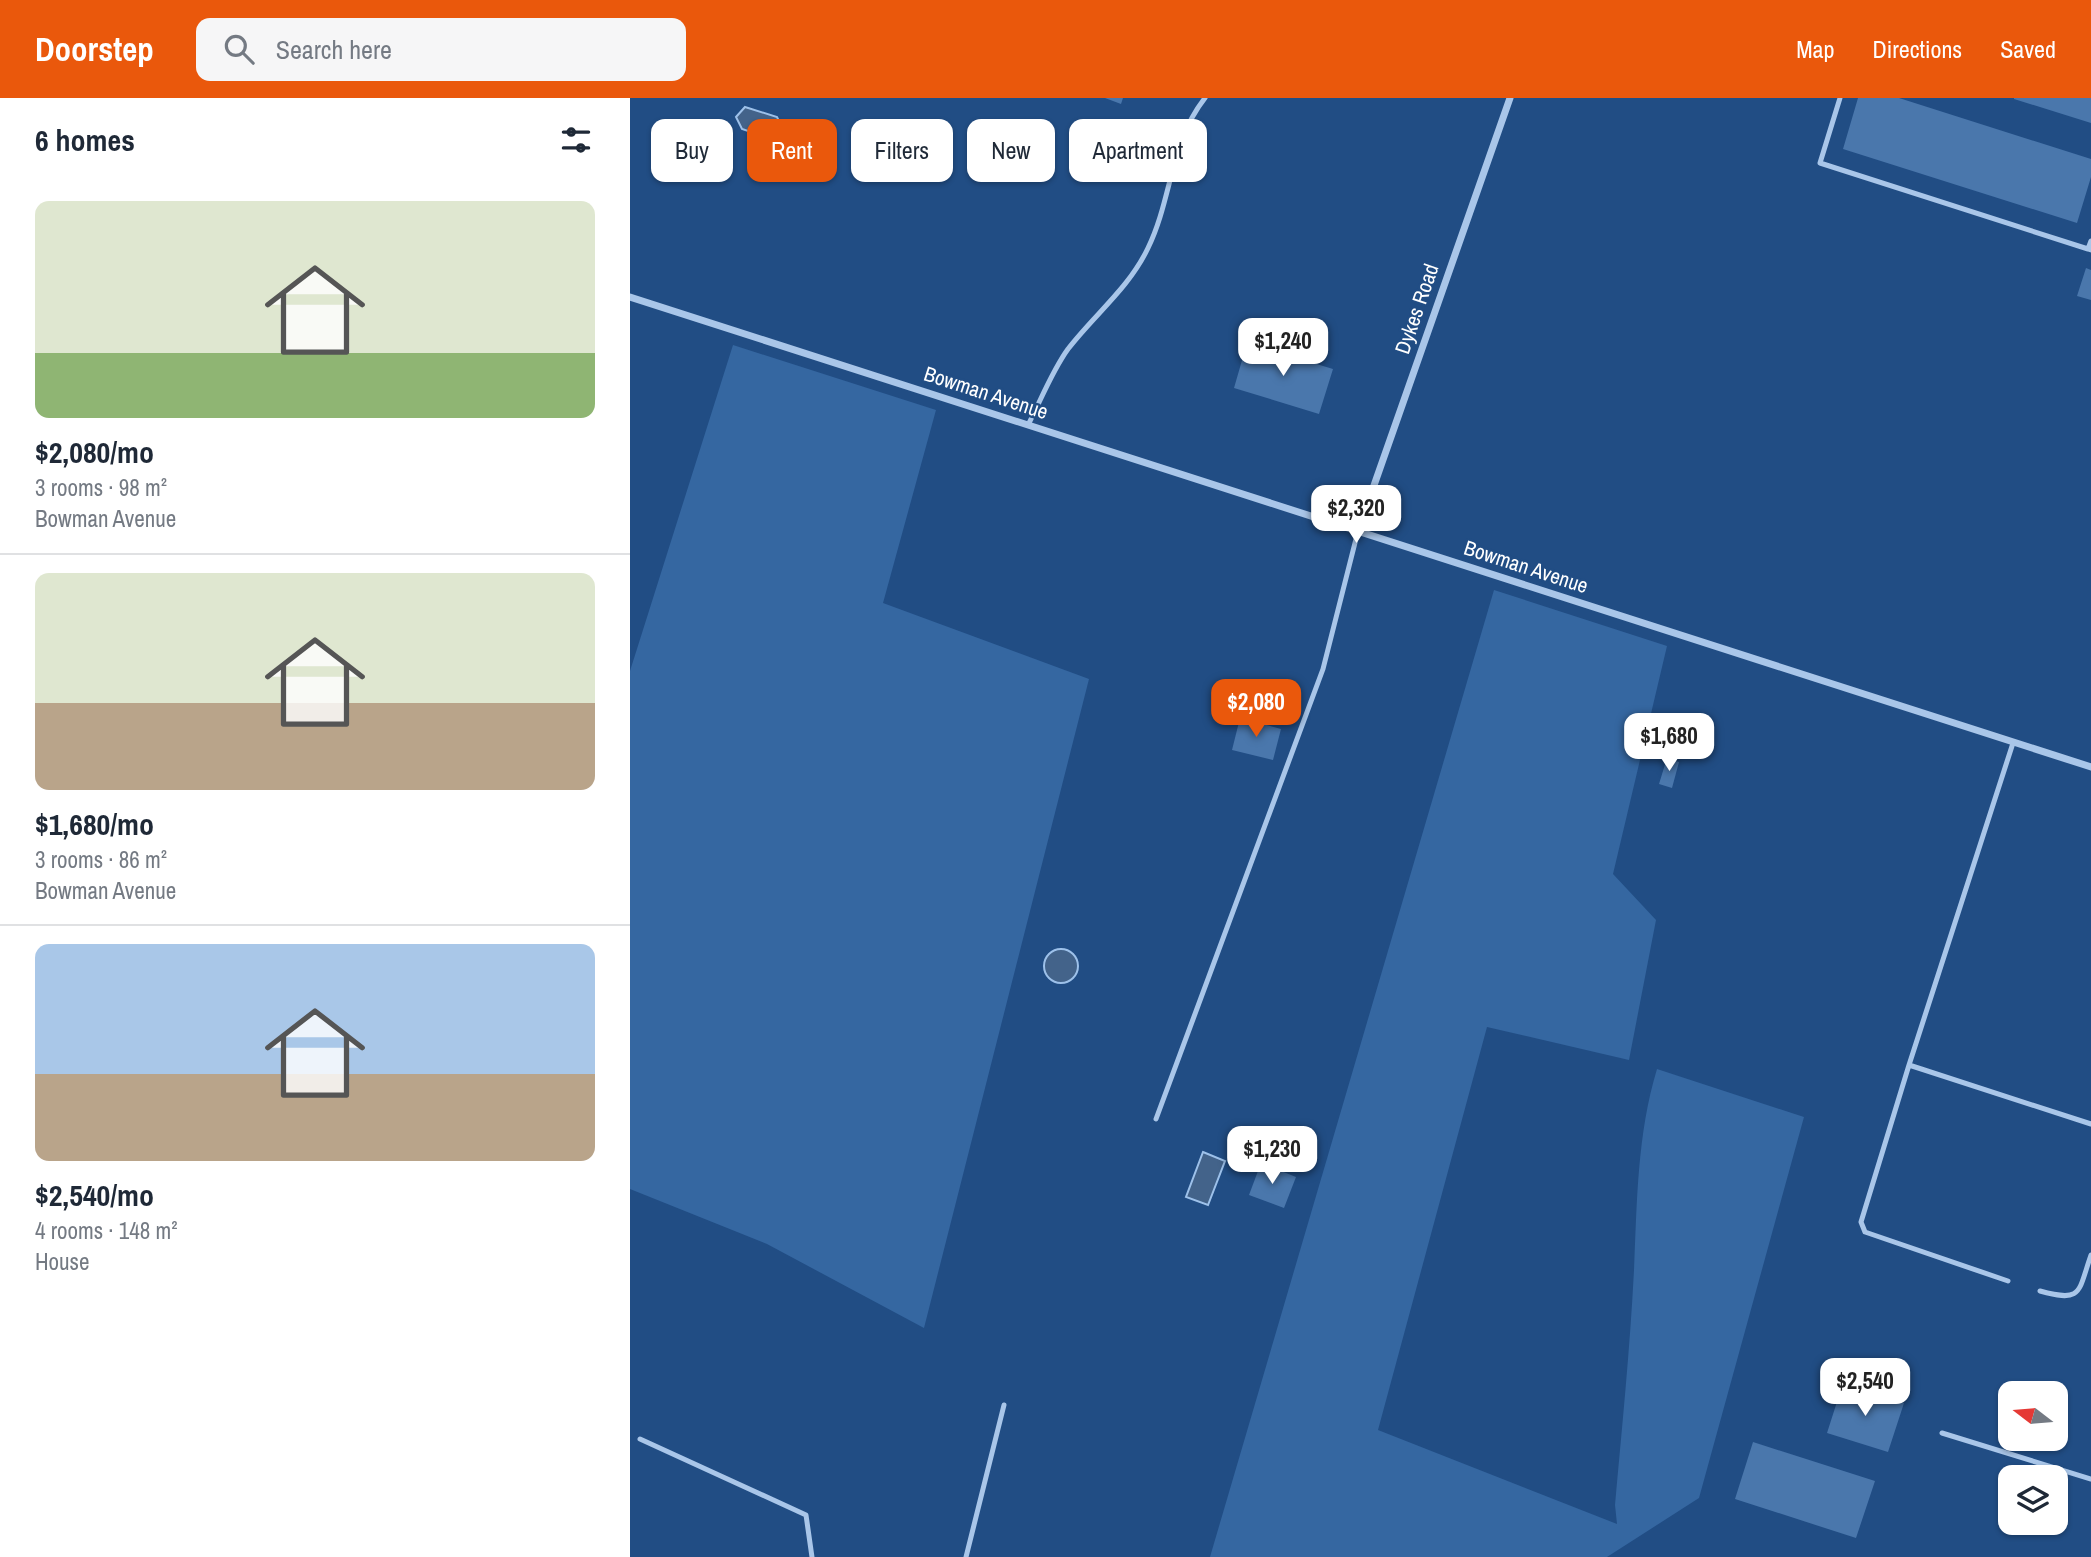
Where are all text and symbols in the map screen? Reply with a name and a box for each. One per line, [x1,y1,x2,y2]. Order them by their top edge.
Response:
search box [196,18,686,81]
text: Doorstep [35,27,154,71]
icon: search [220,30,258,68]
text: Search here [276,32,392,67]
text: Map [1796,33,1834,65]
text: Directions [1872,33,1962,65]
text: Saved [2000,33,2056,65]
chip: Buy [651,119,733,182]
chip: Rent [747,119,837,182]
chip: Filters [851,119,953,182]
chip: New [967,119,1055,182]
chip: Apartment [1069,119,1207,182]
text: 6 homes [35,120,135,160]
icon: filters [557,121,595,159]
icon: home [252,247,378,373]
street label: Dykes Road [1388,260,1446,358]
pin: $1,240 [1226,318,1340,378]
text: $1,240 [1254,325,1312,356]
street label: Bowman Avenue [920,359,1052,426]
text: $2,080/mo [35,432,154,472]
text: 3 rooms · 98 m² [35,472,167,503]
pin: $2,320 [1299,486,1413,545]
text: $2,320 [1327,492,1385,523]
text: Bowman Avenue [35,503,176,534]
street label: Bowman Avenue [1460,533,1592,600]
icon: home [252,619,378,745]
pin: $2,080 [1199,680,1313,739]
text: $2,080 [1227,686,1285,717]
pin: $1,680 [1612,714,1726,773]
text: $1,680 [1640,720,1698,751]
text: $1,680/mo [35,804,154,844]
text: 3 rooms · 86 m² [35,844,167,875]
text: Bowman Avenue [35,875,176,906]
icon: home [252,990,378,1116]
pin: $1,230 [1215,1126,1329,1186]
text: $1,230 [1243,1133,1301,1164]
text: $2,540/mo [35,1175,154,1215]
text: 4 rooms · 148 m² [35,1215,178,1246]
text: House [35,1246,90,1277]
pin: $2,540 [1808,1358,1922,1418]
text: $2,540 [1836,1365,1894,1396]
north arrow [1998,1381,2068,1451]
map controls [1998,1381,2068,1535]
button: layers [1998,1465,2068,1535]

